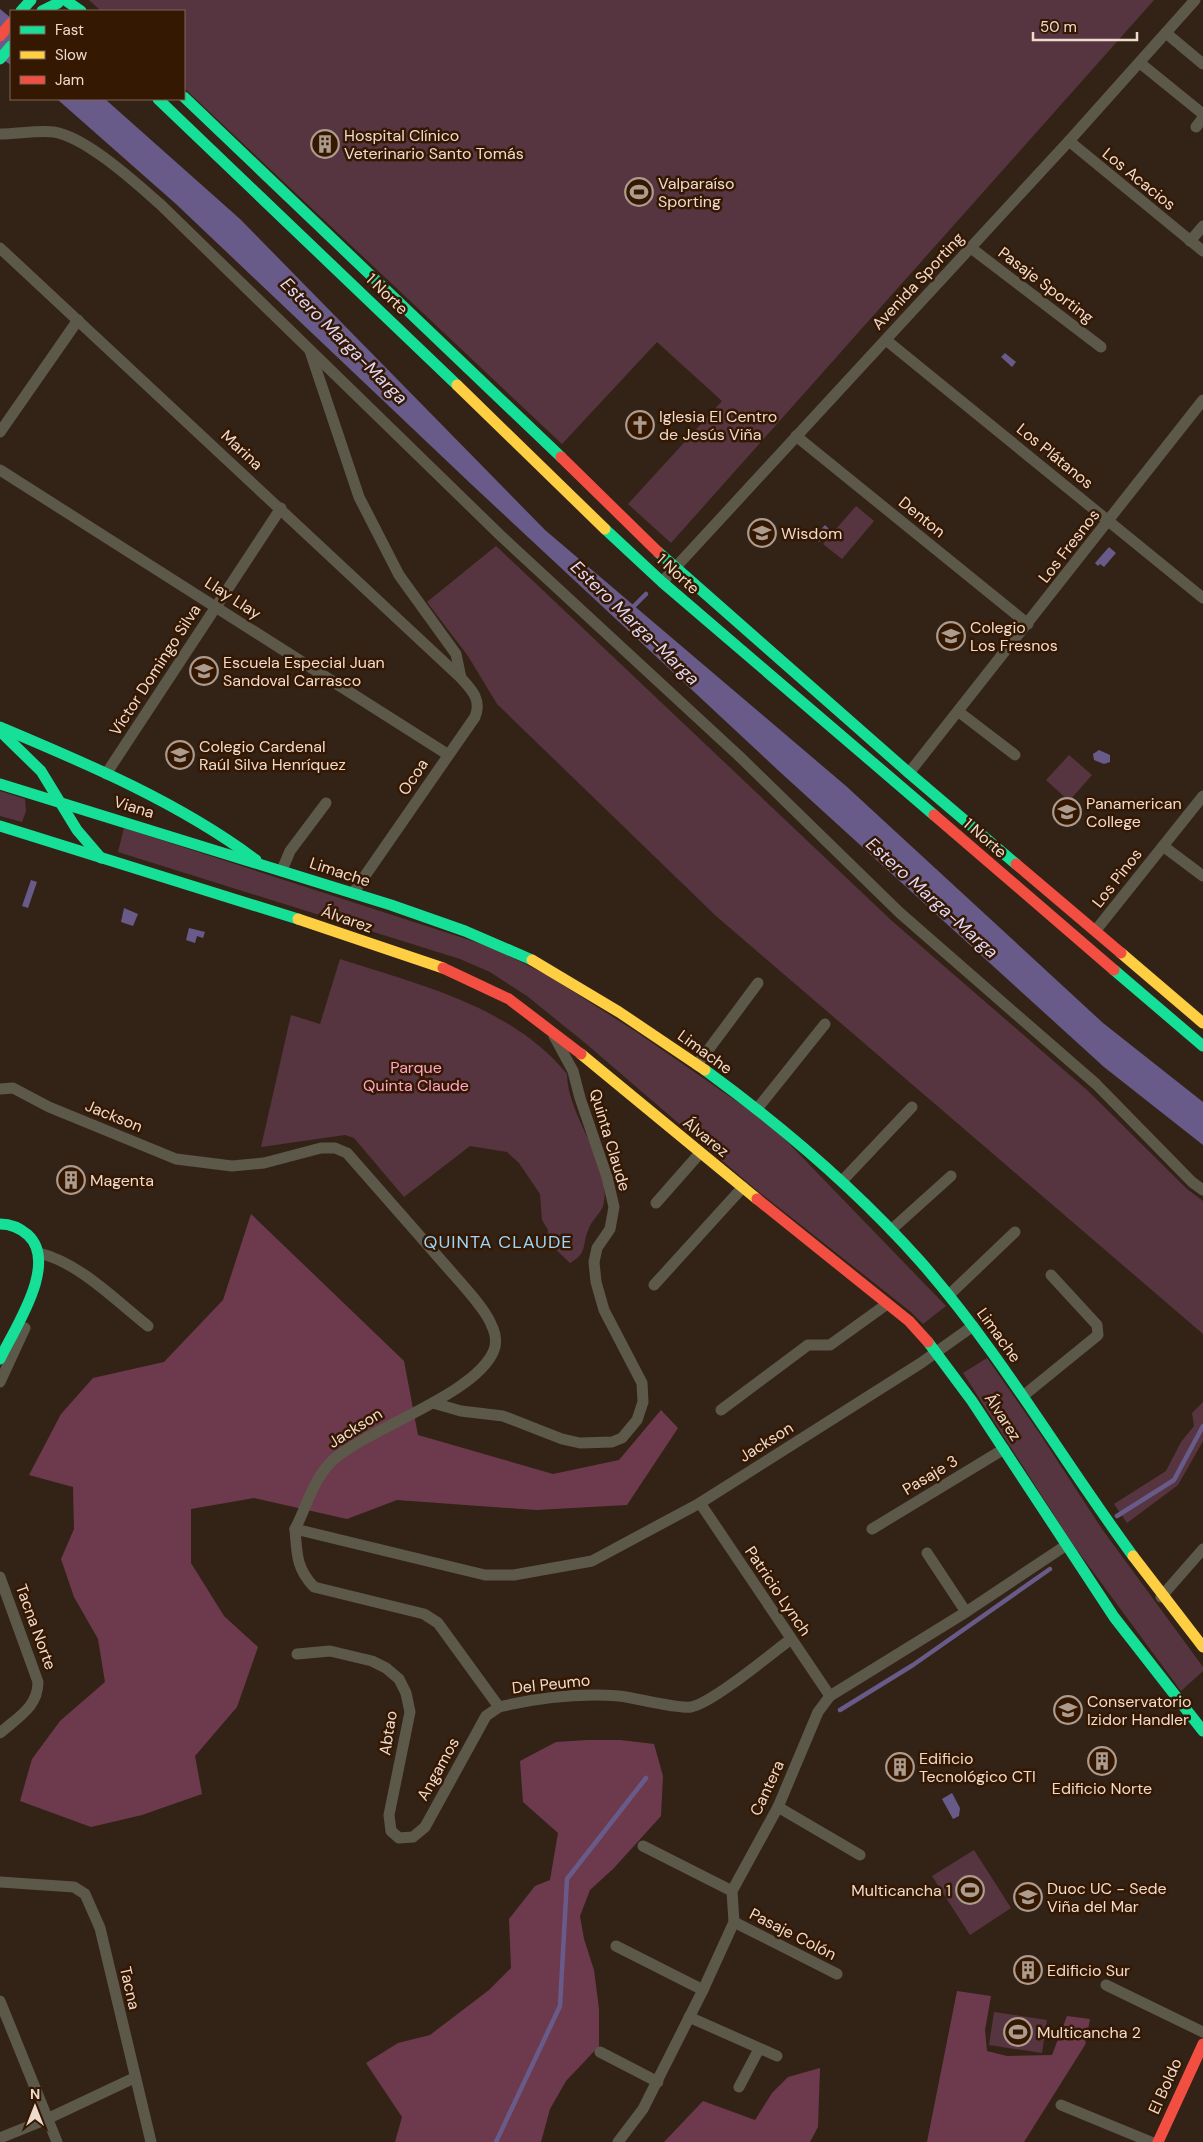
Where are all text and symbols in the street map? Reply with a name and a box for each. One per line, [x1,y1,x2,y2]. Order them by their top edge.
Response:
legend [10,10,185,100]
scale bar [1033,10,1137,42]
text: 50 m [1040,17,1077,37]
text: Fast [55,20,84,40]
text: Slow [55,45,88,65]
text: Jam [55,70,84,90]
place label: Hospital Clínico Veterinario Santo Tomás [344,125,524,164]
building icon: Hospital Clínico Veterinario Santo Tomás [310,129,340,159]
street label: Los Acacios [1098,143,1180,215]
place label: Valparaíso Sporting [658,173,735,212]
sports icon: Valparaíso Sporting [624,177,654,207]
street label: Avenida Sporting [867,228,969,334]
street label: Pasaje Sporting [994,242,1098,328]
street label: 1 Norte [361,269,413,319]
water label: Estero Marga-Marga [275,272,413,410]
place label: Iglesia El Centro de Jesús Viña [659,406,777,445]
church icon: Iglesia El Centro de Jesús Viña [625,410,655,440]
street label: Los Plátanos [1012,419,1098,493]
street label: Marina [217,425,267,475]
street label: Denton [894,492,950,542]
street label: Los Fresnos [1034,505,1104,587]
school or university icon: Wisdom [747,518,777,548]
place label: Wisdom [781,523,842,544]
street label: 1 Norte [652,549,704,599]
water label: Estero Marga-Marga [565,555,705,691]
street label: Llay Llay [201,572,265,624]
street label: Víctor Domingo Silva [105,600,205,740]
place label: Colegio Los Fresnos [970,617,1058,656]
school or university icon: Colegio Los Fresnos [936,621,966,651]
place label: Escuela Especial Juan Sandoval Carrasco [223,652,385,691]
school or university icon: Escuela Especial Juan Sandoval Carrasco [189,656,219,686]
place label: Colegio Cardenal Raúl Silva Henríquez [199,736,346,775]
school or university icon: Colegio Cardenal Raúl Silva Henríquez [165,740,195,770]
street label: Ocoa [393,755,433,799]
street label: Viana [111,791,157,823]
place label: Panamerican College [1086,793,1182,832]
school or university icon: Panamerican College [1052,797,1082,827]
street label: 1 Norte [959,813,1011,863]
water label: Estero Marga-Marga [861,832,1003,964]
street label: Los Pinos [1087,844,1147,912]
street label: Limache [307,852,373,892]
street label: Álvarez [319,900,375,938]
street label: Limache [673,1025,737,1079]
park label: Parque Quinta Claude [363,1057,469,1096]
street label: Quinta Claude [584,1086,636,1194]
street label: Jackson [82,1095,146,1137]
street label: Álvarez [679,1112,733,1162]
building icon: Magenta [56,1165,86,1195]
place label: Magenta [90,1170,154,1191]
district label: QUINTA CLAUDE [424,1230,572,1254]
street label: Limache [972,1303,1026,1367]
street label: Álvarez [980,1389,1026,1445]
street label: Jackson [324,1403,386,1453]
street label: Jackson [735,1417,797,1467]
street label: Pasaje 3 [898,1450,962,1500]
street label: Patricio Lynch [740,1542,816,1640]
street label: Tacna Norte [11,1581,61,1673]
street label: Del Peumo [511,1669,591,1699]
place label: Conservatorio Izidor Handler [1087,1691,1191,1730]
school or university icon: Conservatorio Izidor Handler [1053,1695,1083,1725]
street label: Abtao [374,1709,402,1757]
street label: Angamos [412,1734,464,1804]
building icon: Edificio Norte [1087,1746,1117,1776]
place label: Edificio Tecnológico CTI [919,1748,1036,1787]
building icon: Edificio Tecnológico CTI [885,1752,915,1782]
street label: Cantera [745,1757,789,1819]
place label: Edificio Norte [1052,1778,1152,1799]
sports icon: Multicancha 1 [955,1875,985,1905]
place label: Duoc UC - Sede Viña del Mar [1047,1878,1167,1917]
place label: Multicancha 1 [851,1880,951,1901]
school or university icon: Duoc UC - Sede Viña del Mar [1013,1882,1043,1912]
street label: Pasaje Colón [746,1903,840,1965]
building icon: Edificio Sur [1013,1955,1043,1985]
place label: Edificio Sur [1047,1960,1130,1981]
street label: Tacna [115,1964,145,2012]
sports icon: Multicancha 2 [1003,2017,1033,2047]
place label: Multicancha 2 [1037,2022,1141,2043]
street label: El Boldo [1143,2055,1187,2117]
north arrow [10,2082,60,2132]
text: N [30,2085,40,2103]

